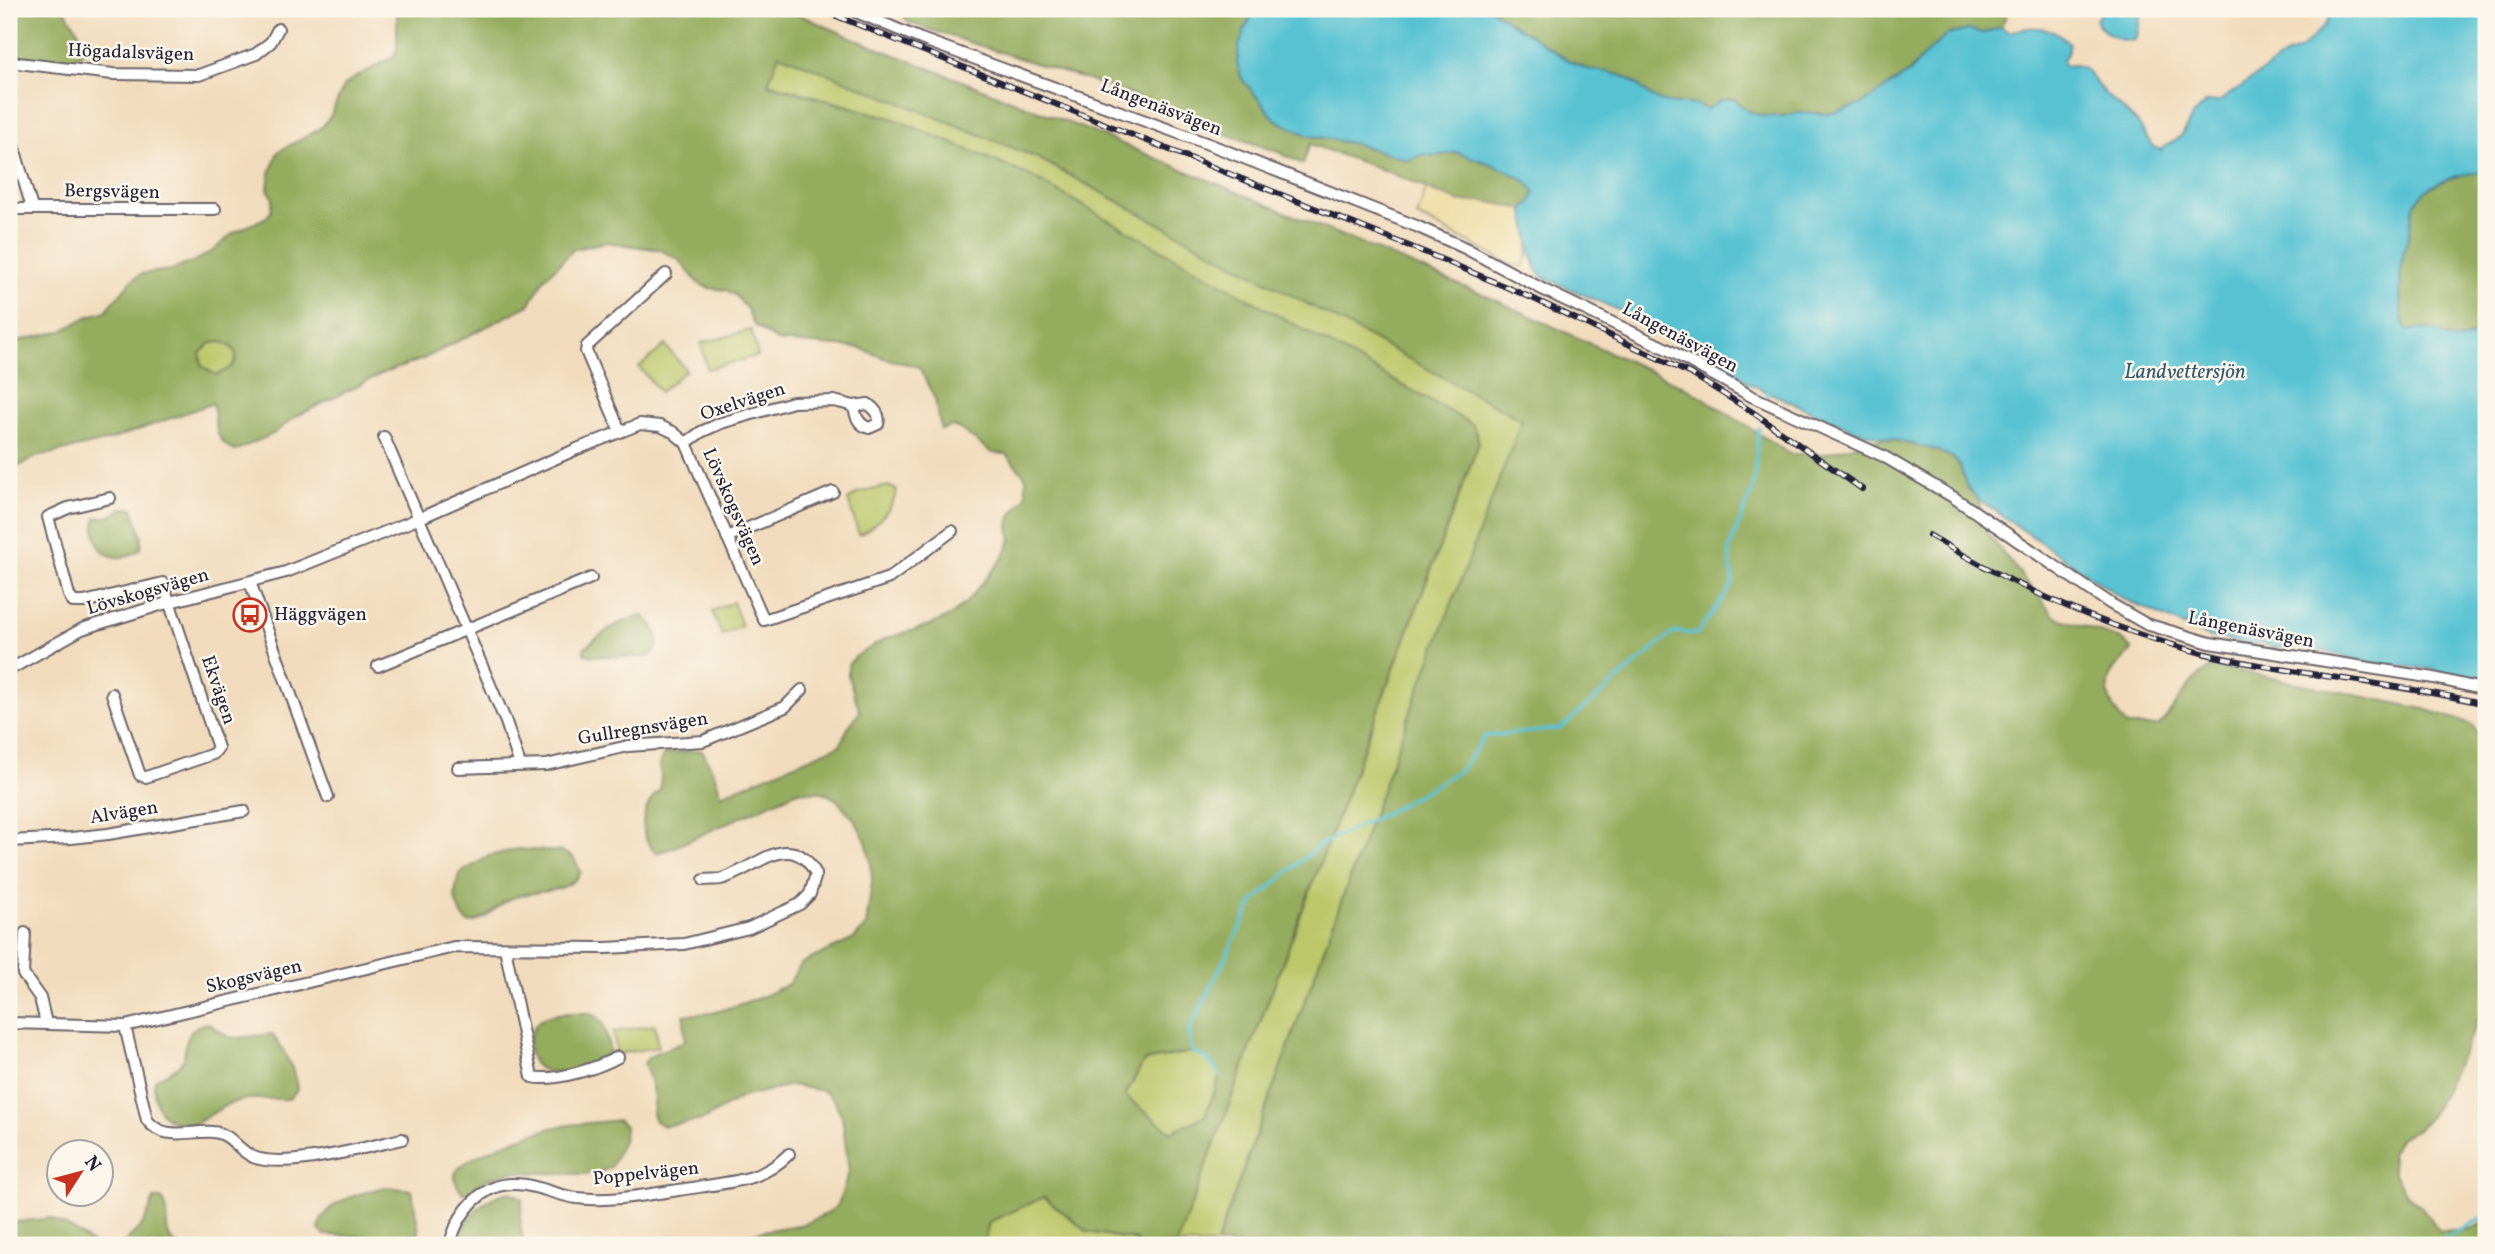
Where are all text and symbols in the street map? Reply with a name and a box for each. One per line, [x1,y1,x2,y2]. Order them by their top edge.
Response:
street label: Högadalsvägen [67,38,195,68]
street label: Långenäsvägen [1096,73,1226,143]
street label: Bergsvägen [64,178,160,206]
street label: Långenäsvägen [1617,296,1743,380]
water label: Landvettersjön [2124,358,2246,387]
street label: Oxelvägen [697,376,789,428]
street label: Lövskogsvägen [696,444,770,570]
street label: Lövskogsvägen [84,562,212,622]
bus stop icon: Häggvägen [231,596,269,634]
place label: Häggvägen [274,602,367,628]
street label: Långenäsvägen [2186,605,2316,655]
street label: Ekvägen [194,652,242,728]
street label: Gullregnsvägen [576,706,710,752]
street label: Alvägen [88,795,160,831]
street label: Skogsvägen [203,953,305,1001]
north arrow [46,1138,116,1208]
text: N [78,1151,107,1178]
street label: Poppelvägen [592,1155,700,1193]

